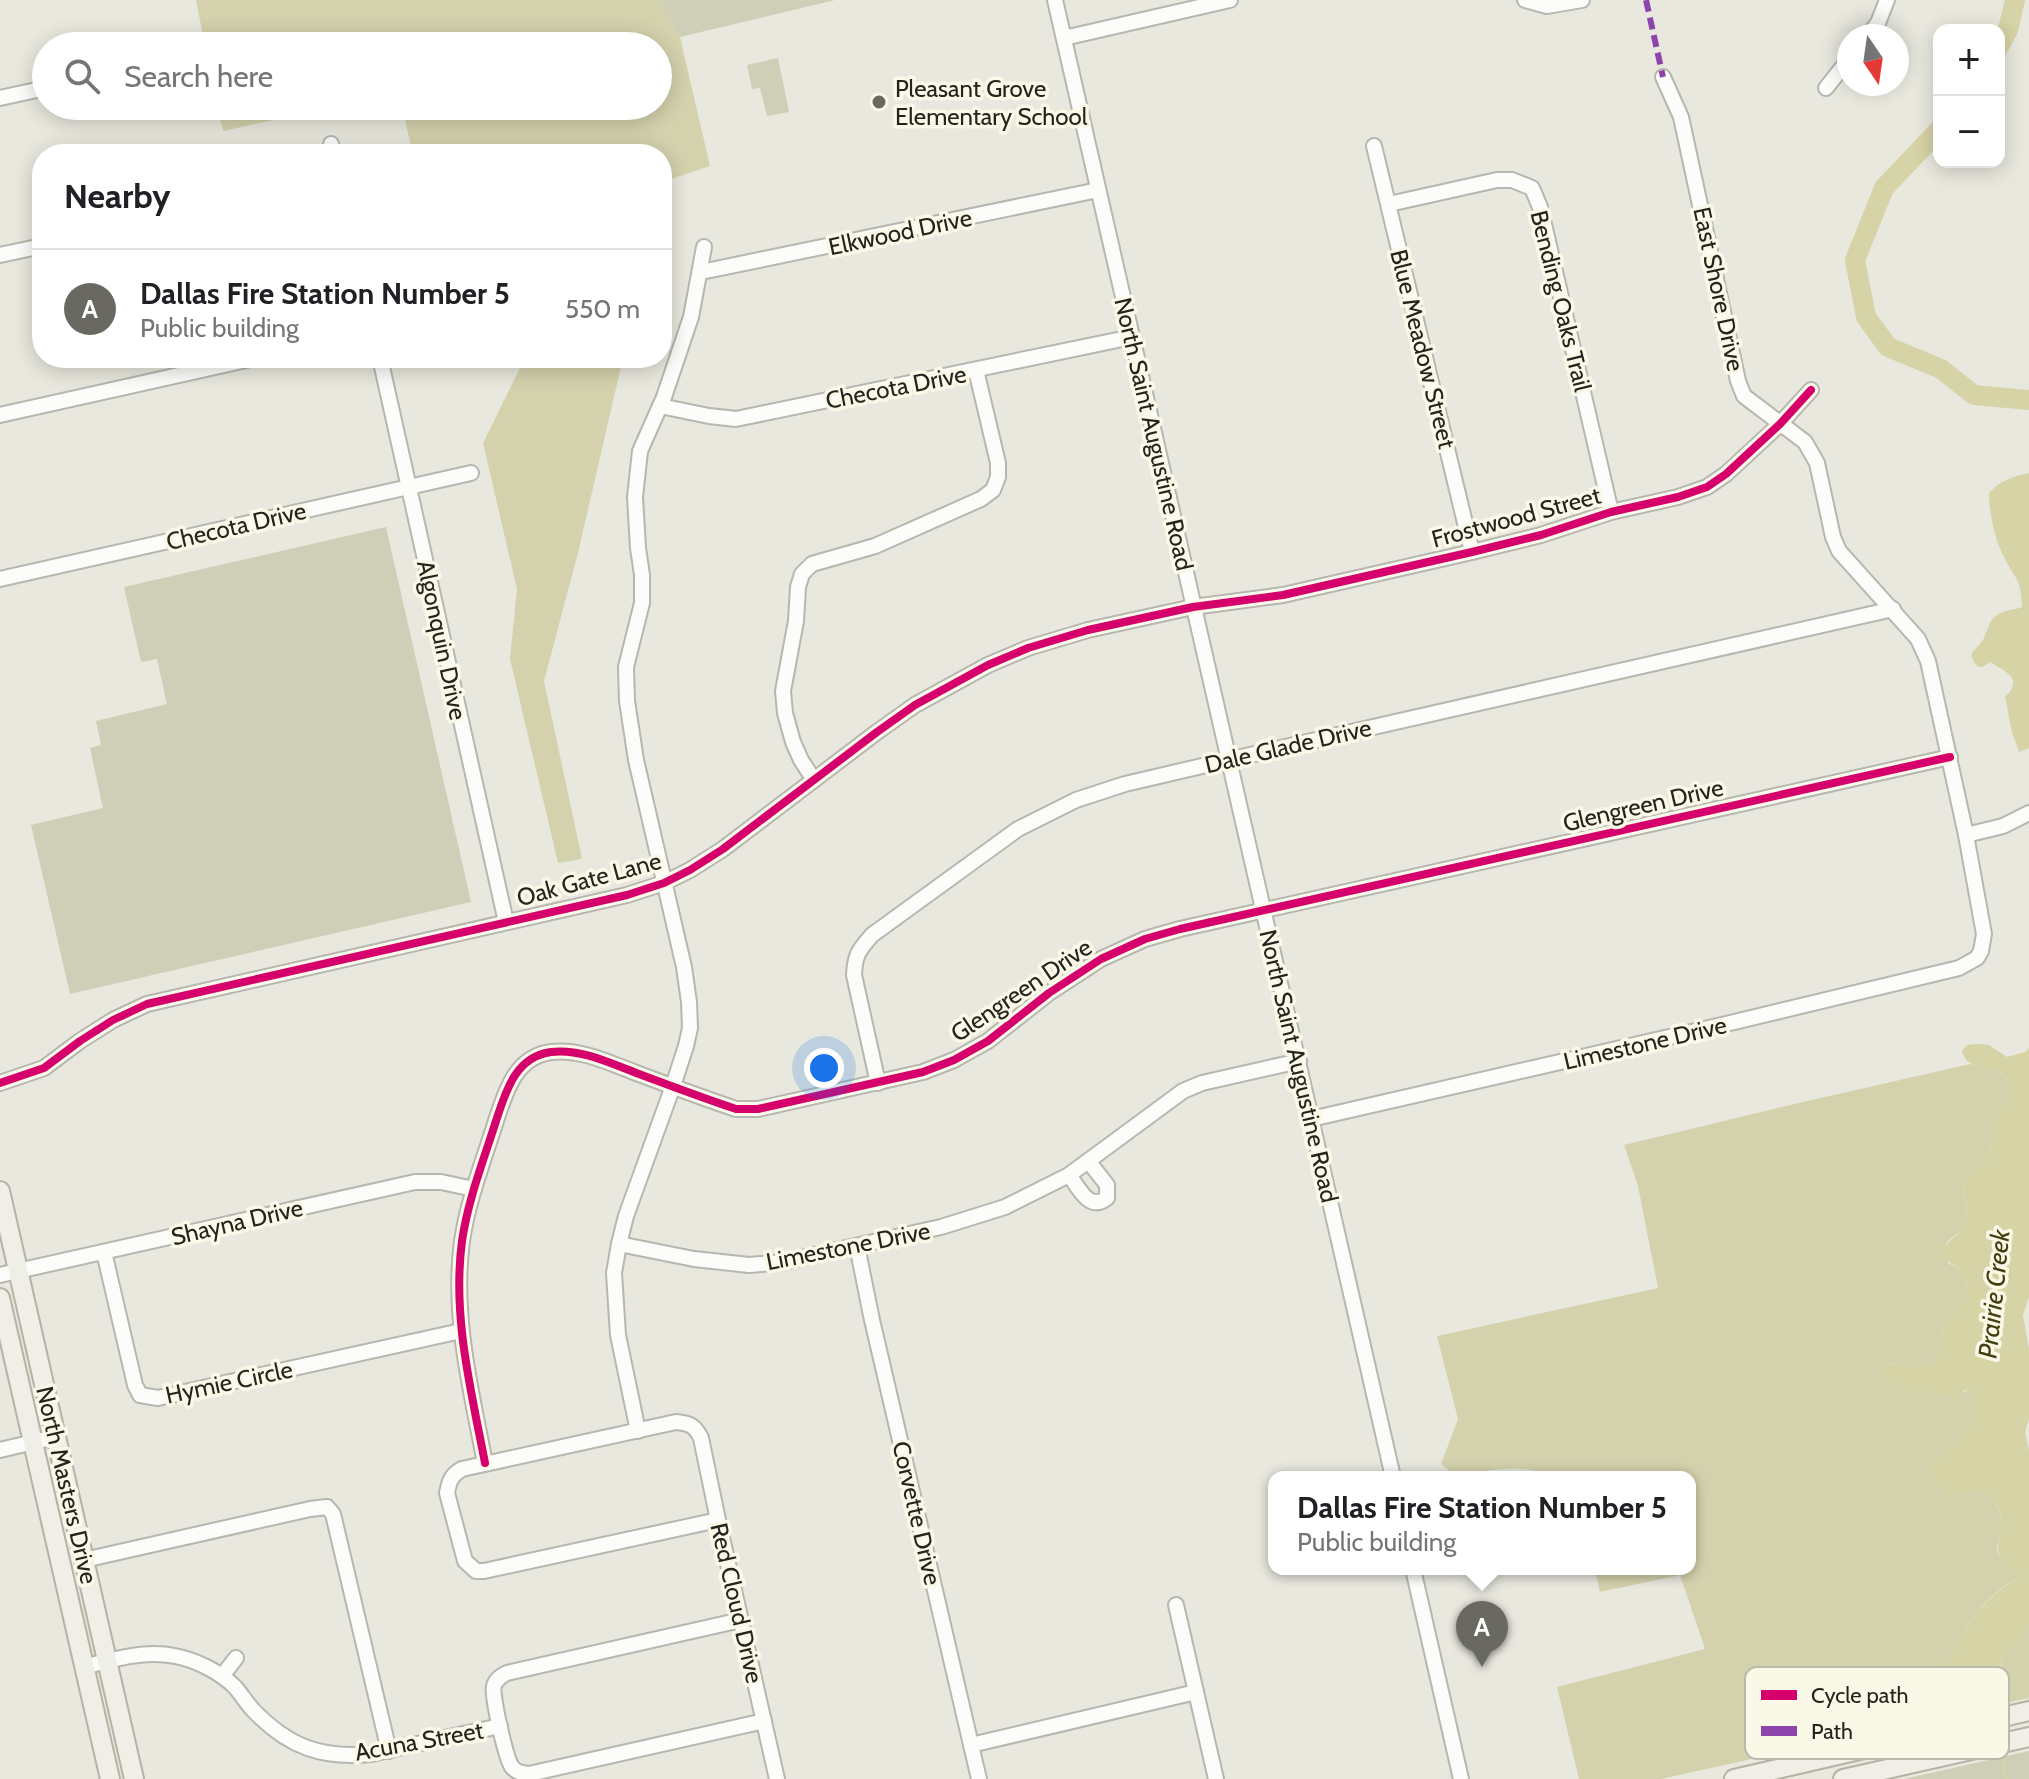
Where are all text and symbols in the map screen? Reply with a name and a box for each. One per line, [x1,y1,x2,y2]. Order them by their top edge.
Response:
north arrow [1837,24,1909,96]
map controls [1933,24,2005,168]
button: + [1933,24,2005,96]
search box [32,32,672,120]
icon: search [60,54,104,98]
text: Search here [124,58,273,95]
place label: Pleasant Grove Elementary School [895,74,1088,131]
marker: Pleasant Grove Elementary School [870,93,888,111]
button: − [1933,96,2005,168]
text: Nearby [64,175,171,217]
street label: Elkwood Drive [826,203,974,261]
street label: East Shore Drive [1687,204,1751,374]
street label: Bending Oaks Trail [1524,208,1598,395]
street label: Blue Meadow Street [1384,247,1462,451]
text: Dallas Fire Station Number 5 [140,275,510,312]
text: A [82,293,98,325]
text: 550 m [565,293,640,325]
street label: North Saint Augustine Road [1108,295,1200,573]
text: Public building [140,312,299,344]
street label: Checota Drive [823,359,969,415]
street label: Frostwood Street [1428,480,1604,554]
street label: Checota Drive [163,496,309,556]
street label: Algonquin Drive [411,557,473,723]
street label: Dale Glade Drive [1202,713,1374,779]
street label: Glengreen Drive [1560,772,1726,838]
street label: Oak Gate Lane [514,846,664,912]
street label: North Saint Augustine Road [1253,927,1345,1205]
street label: Glengreen Drive [945,932,1097,1048]
street label: Limestone Drive [1561,1010,1729,1076]
your location [804,1048,844,1088]
street label: Shayna Drive [168,1193,306,1251]
street label: Limestone Drive [764,1216,932,1276]
water label: Prairie Creek [1971,1227,2017,1360]
street label: Hymie Circle [163,1354,295,1410]
street label: North Masters Drive [30,1383,104,1587]
street label: Corvette Drive [886,1438,948,1588]
popup [1268,1471,1696,1575]
text: Dallas Fire Station Number 5 [1297,1489,1667,1526]
street label: Red Cloud Drive [704,1520,770,1686]
text: Public building [1297,1526,1456,1558]
pin: A [1456,1601,1508,1667]
legend [1745,1667,2009,1759]
text: Cycle path [1811,1682,1909,1709]
street label: Acuna Street [352,1715,486,1767]
text: Path [1811,1718,1853,1745]

